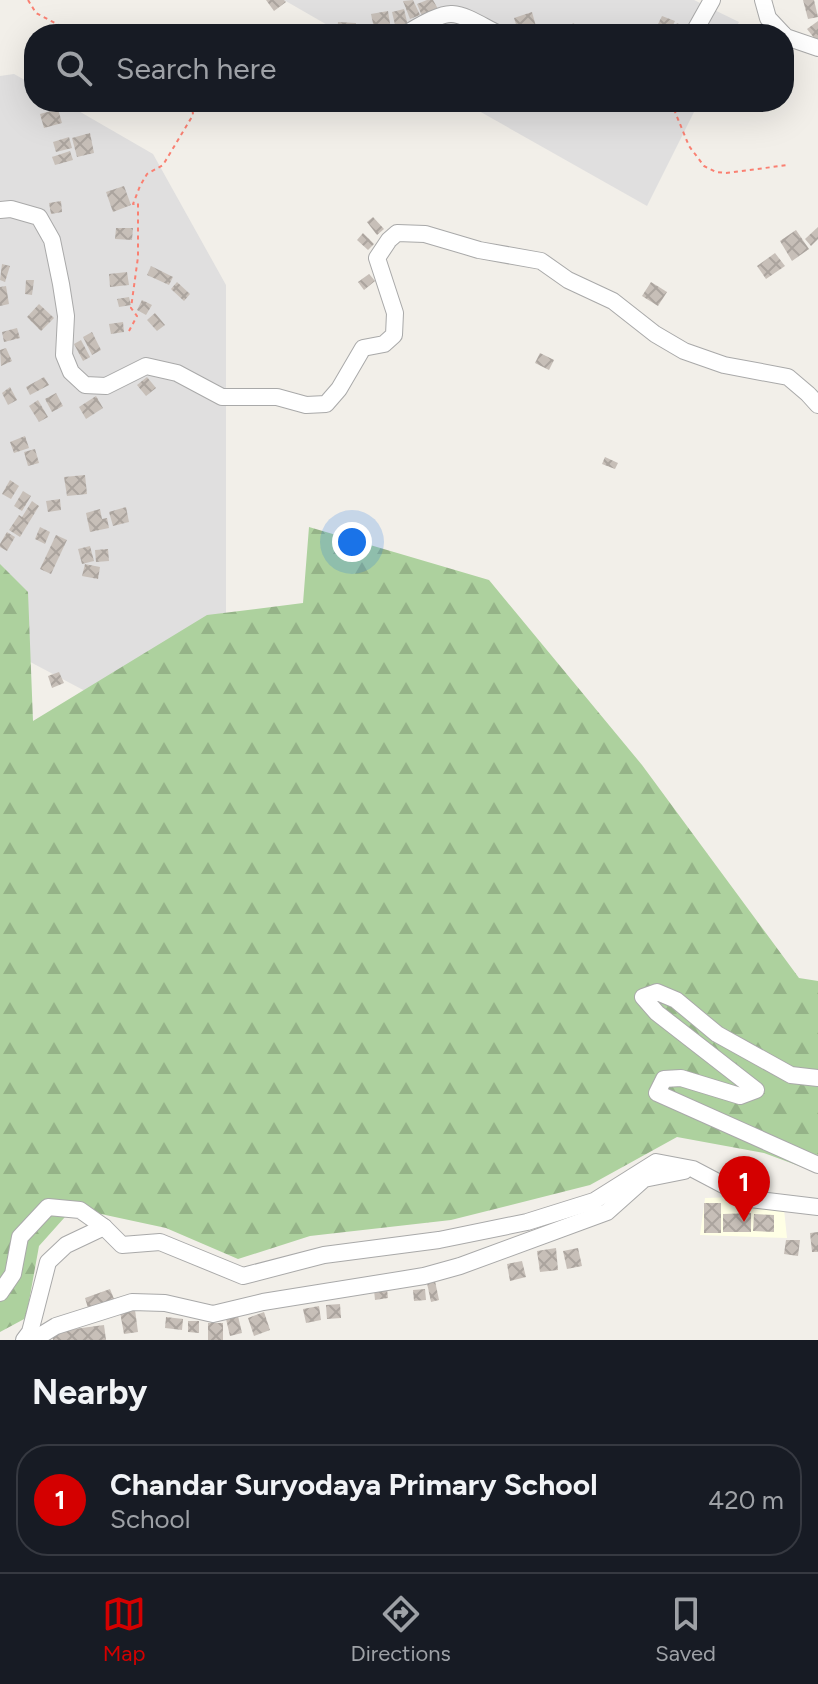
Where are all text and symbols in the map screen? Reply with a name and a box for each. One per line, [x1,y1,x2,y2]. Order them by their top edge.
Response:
search box [24,24,794,112]
icon: search [52,46,96,90]
text: Search here [116,50,276,87]
your location [332,522,372,562]
pin: 1 [718,1156,770,1222]
text: Nearby [32,1372,147,1413]
text: Chandar Suryodaya Primary School [110,1466,598,1503]
text: 1 [55,1484,65,1516]
text: 420 m [708,1484,784,1516]
text: School [110,1503,190,1535]
tab: Map [102,1592,146,1667]
tab: Directions [351,1592,451,1667]
tab: Saved [655,1592,716,1667]

